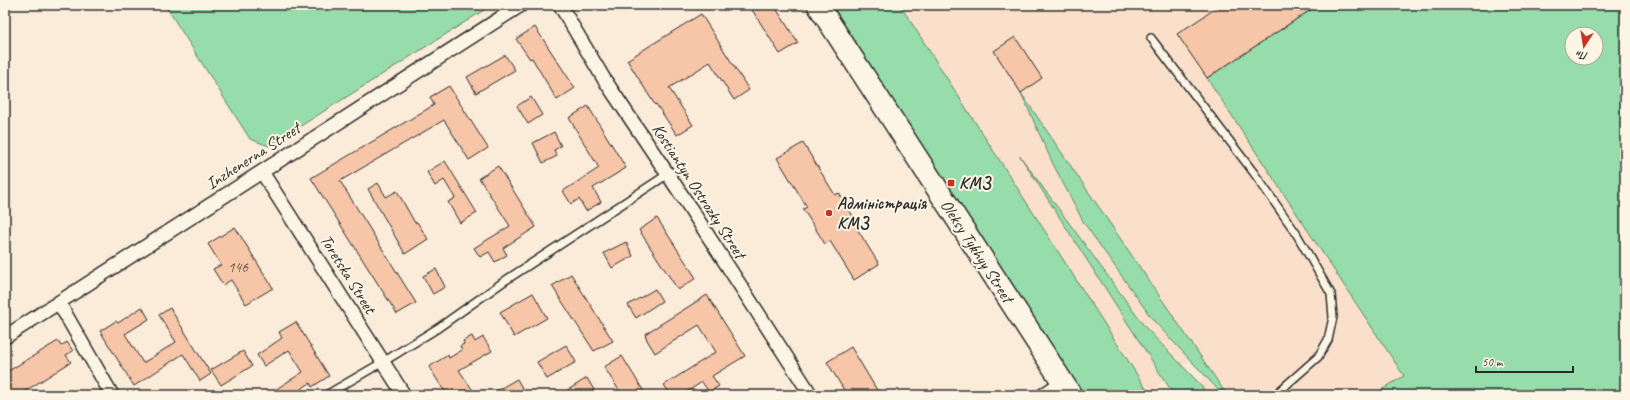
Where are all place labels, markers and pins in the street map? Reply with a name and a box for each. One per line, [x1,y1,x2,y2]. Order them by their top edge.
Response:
place label: КМЗ [959,173,992,194]
marker: КМЗ [946,178,956,188]
place label: Адміністрація КМЗ [837,193,927,234]
marker: Адміністрація КМЗ [824,208,834,218]

